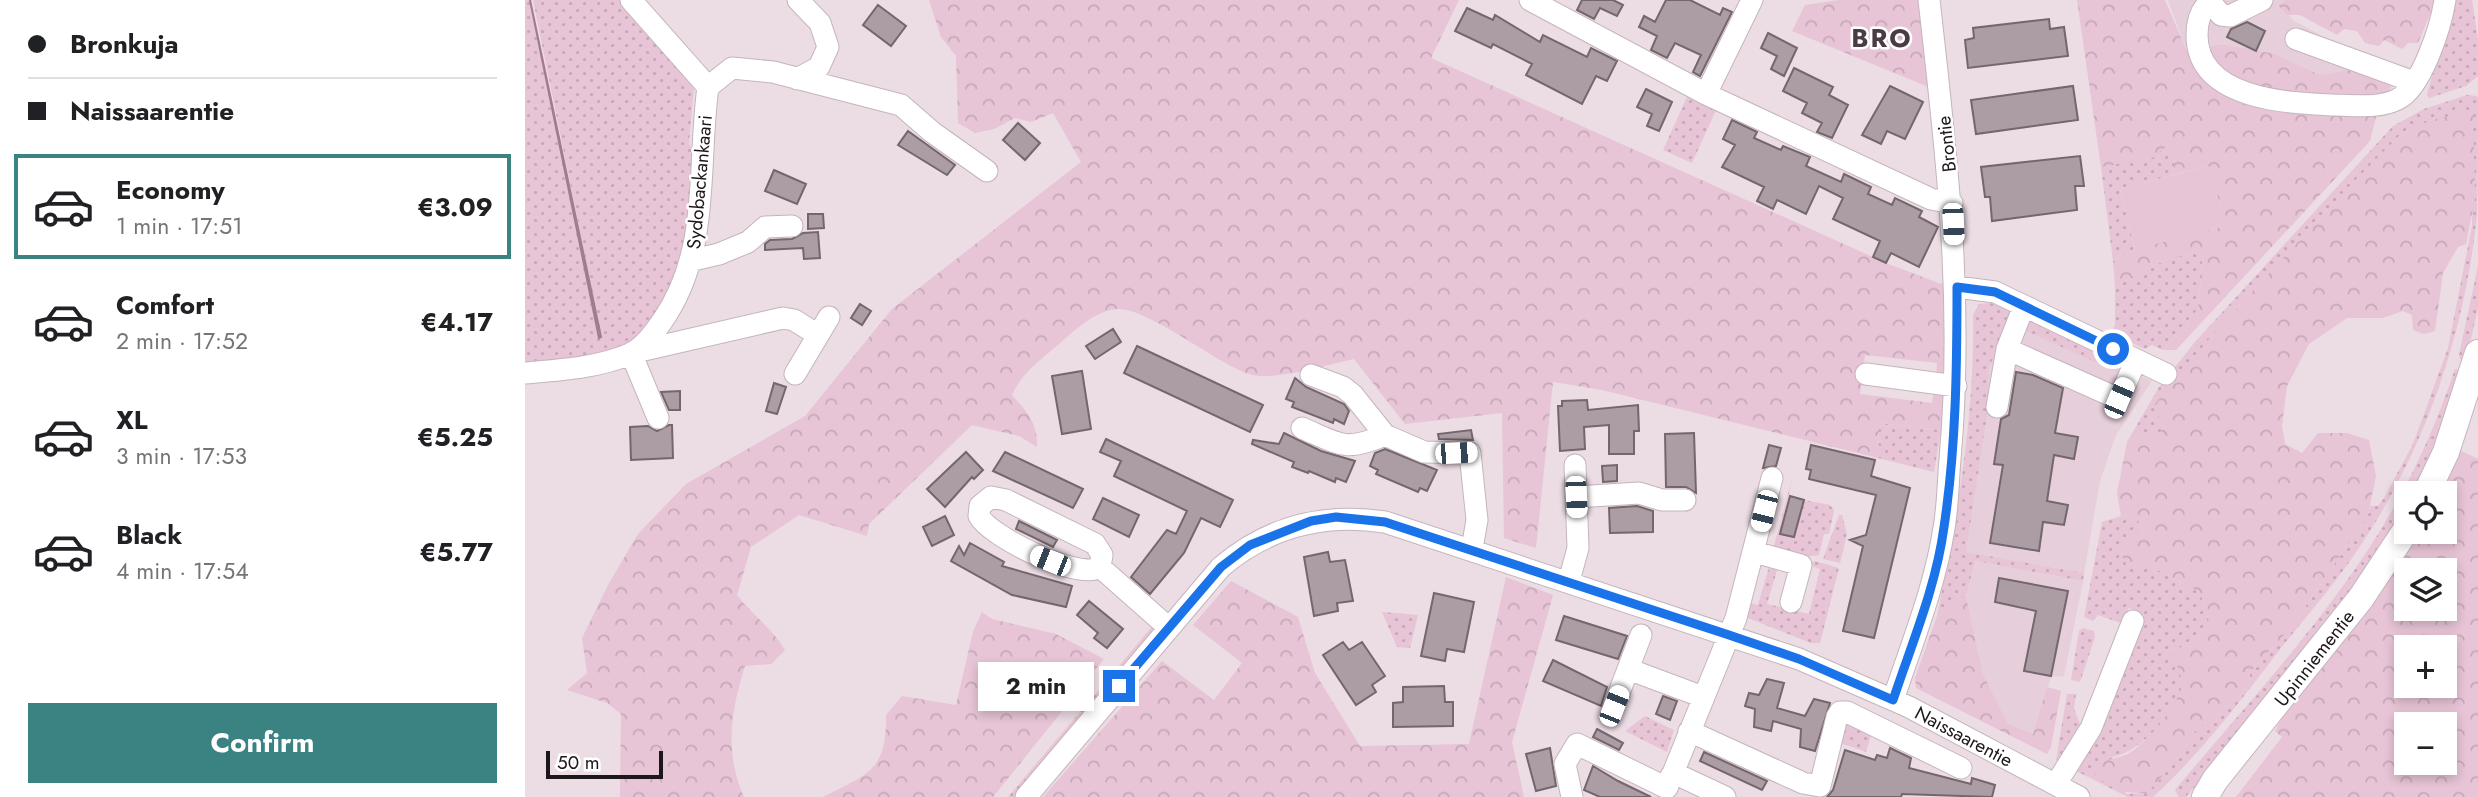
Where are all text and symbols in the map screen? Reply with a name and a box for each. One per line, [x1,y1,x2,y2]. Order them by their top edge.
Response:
district label: BRO [1851,19,1913,57]
text: Bronkuja [70,25,179,63]
text: Naissaarentie [70,92,234,130]
street label: Sydobackankaari [680,114,719,250]
street label: Brontie [1930,114,1963,173]
text: Economy [116,171,225,209]
icon: car [32,175,95,238]
text: €3.09 [417,188,493,226]
car [1942,202,1965,246]
text: 1 min · 17:51 [116,209,243,243]
text: Comfort [116,286,214,324]
icon: car [32,290,95,353]
text: €4.17 [421,303,493,341]
text: 2 min · 17:52 [116,324,248,358]
route start [2097,333,2129,365]
car [2102,375,2137,421]
text: XL [116,401,148,439]
icon: car [32,405,95,468]
text: €5.25 [417,418,493,456]
text: 3 min · 17:53 [116,439,247,473]
car [1435,441,1478,465]
car [1565,475,1588,519]
map controls [2394,481,2457,775]
button: locate [2394,481,2457,544]
car [1749,488,1780,534]
text: Black [116,516,182,554]
icon: car [32,520,95,583]
text: €5.77 [419,533,493,571]
car [1027,543,1074,579]
text: 4 min · 17:54 [116,554,249,588]
button: layers [2394,558,2457,621]
street label: Upinniementie [2268,604,2361,712]
button: + [2394,635,2457,698]
callout: 2 min [979,662,1095,710]
text: 2 min [1006,669,1066,703]
route end [1103,670,1135,702]
car [1597,683,1632,729]
street label: Naissaarentie [1910,699,2018,774]
button: Confirm [28,703,497,783]
button: − [2394,712,2457,775]
scale bar [546,748,663,780]
text: 50 m [557,749,600,776]

